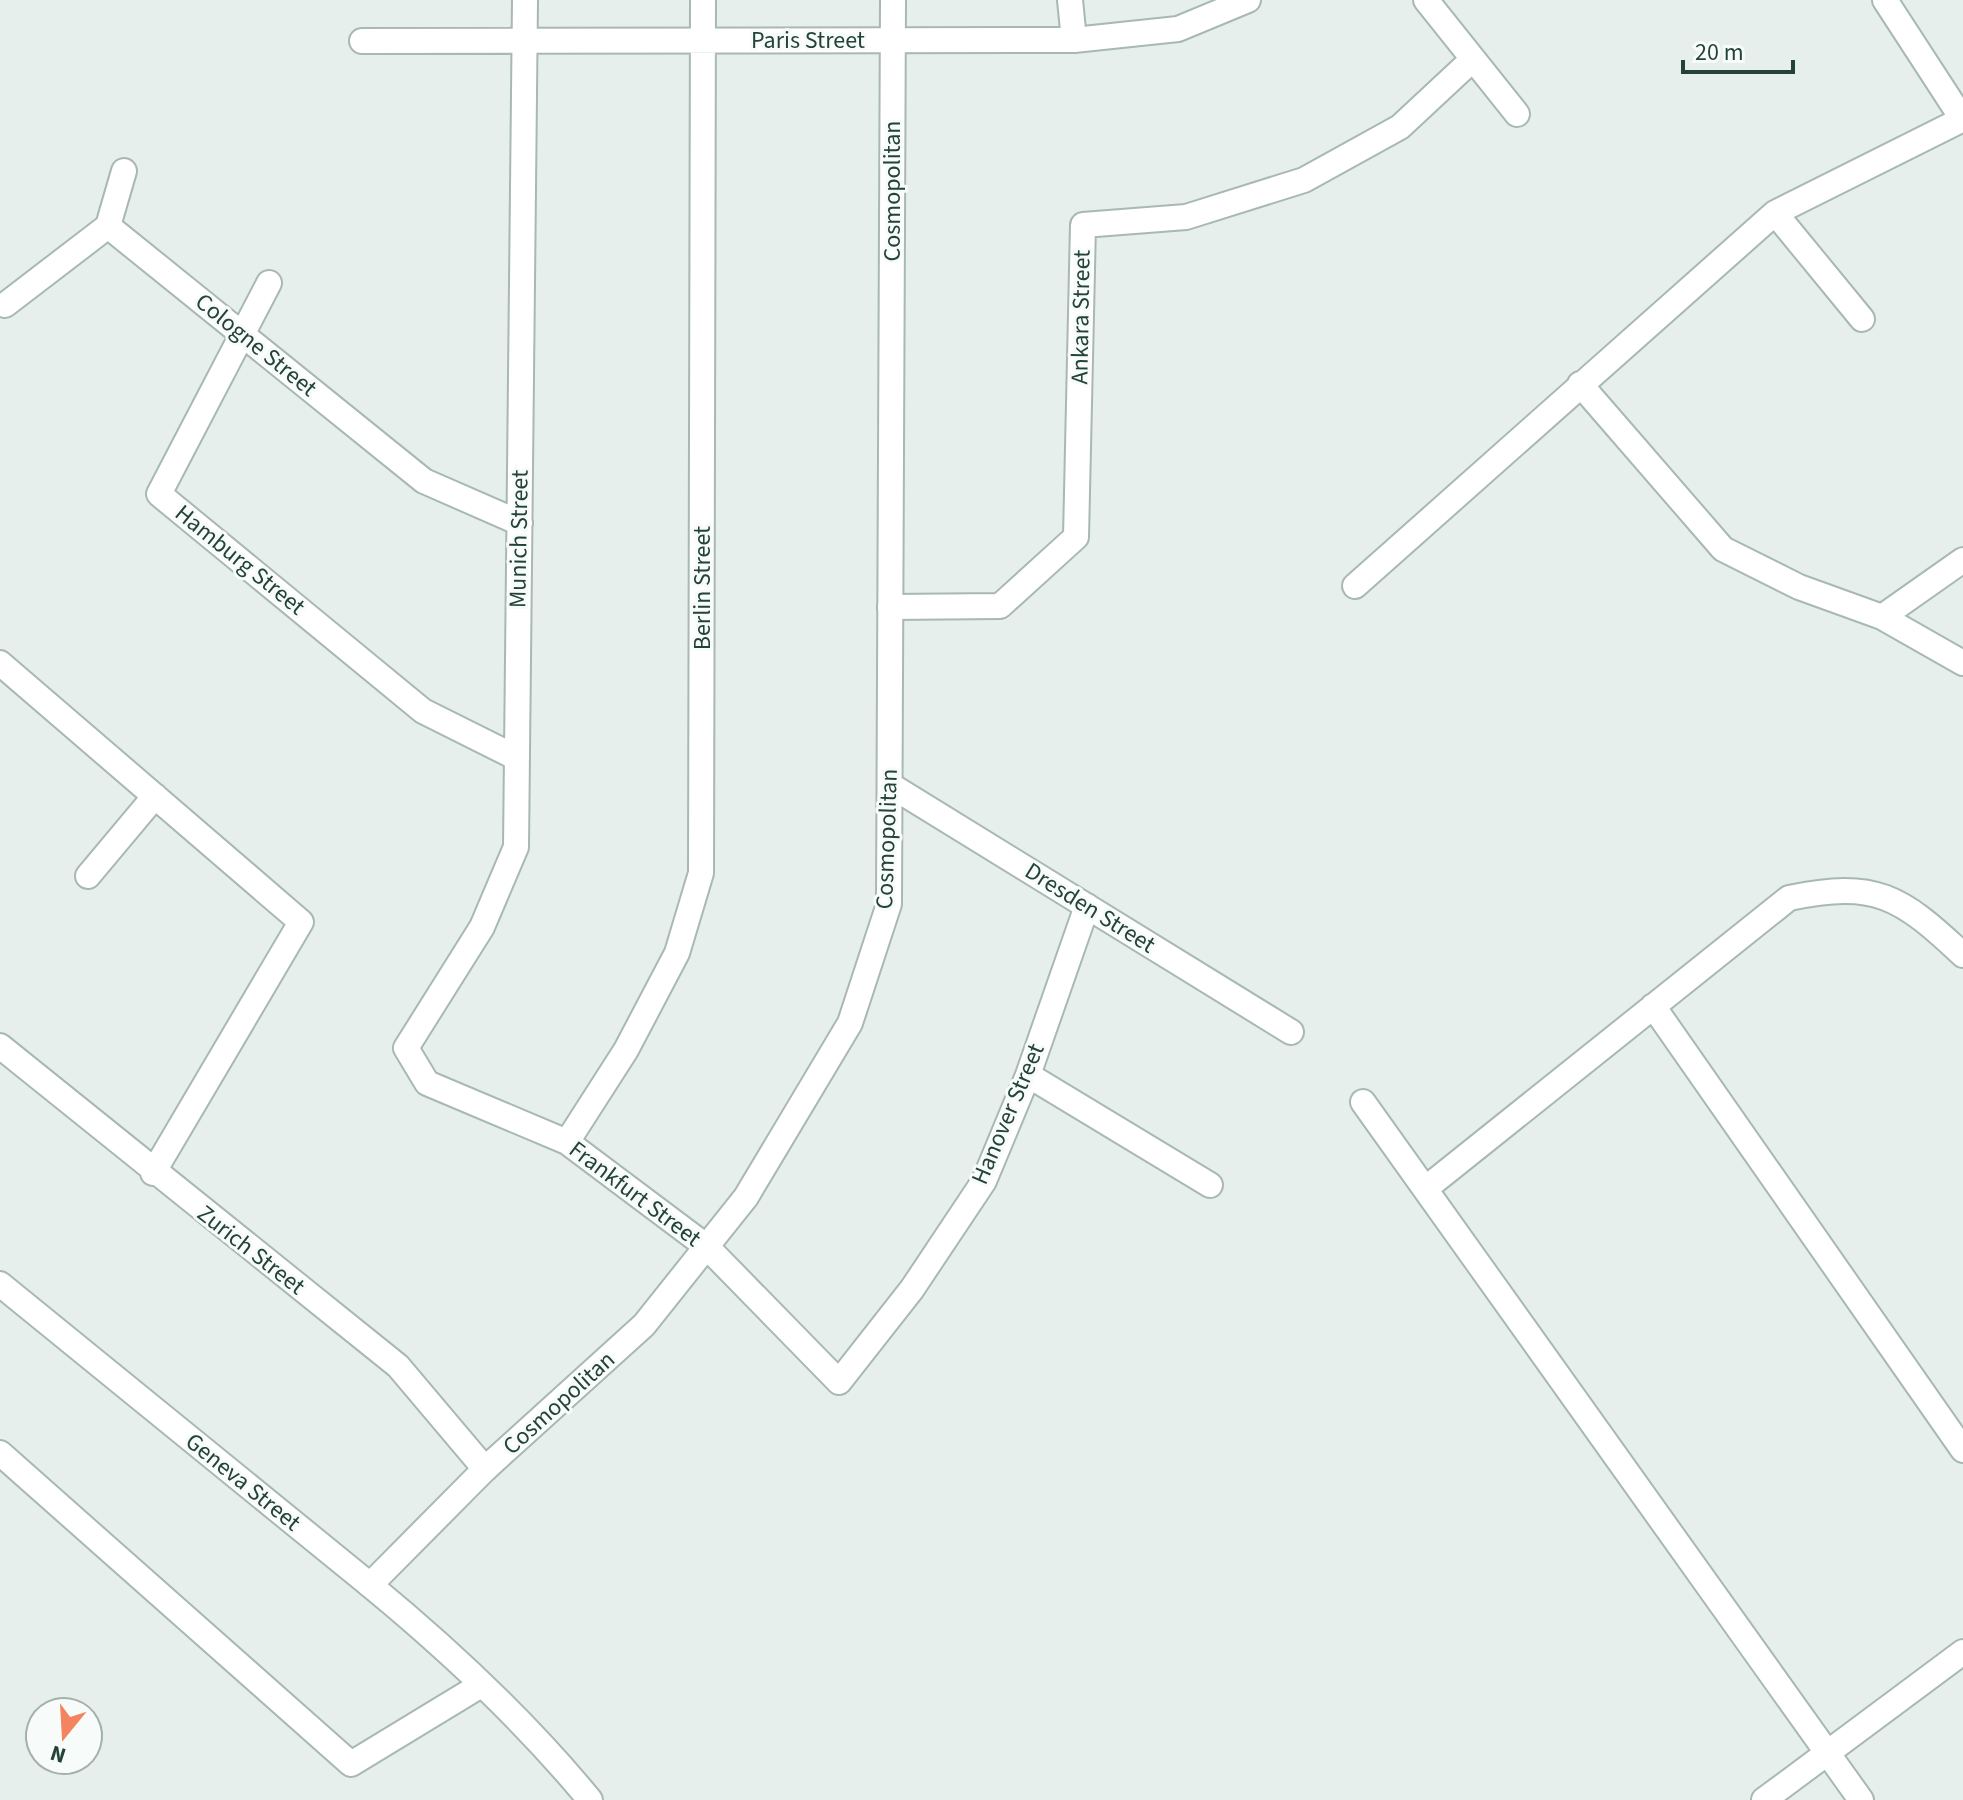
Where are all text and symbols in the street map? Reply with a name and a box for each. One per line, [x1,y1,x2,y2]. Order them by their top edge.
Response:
street label: Paris Street [751,23,865,58]
scale bar [1683,24,1793,74]
text: 20 m [1695,35,1744,70]
street label: Cosmopolitan [875,121,910,261]
street label: Ankara Street [1062,249,1100,385]
street label: Cologne Street [188,285,324,405]
street label: Munich Street [500,469,538,609]
street label: Hamburg Street [167,496,313,624]
street label: Berlin Street [685,526,720,650]
street label: Cosmopolitan [867,768,907,910]
street label: Dresden Street [1018,854,1162,962]
street label: Hanover Street [963,1038,1053,1190]
street label: Frankfurt Street [562,1133,708,1255]
street label: Zurich Street [190,1197,312,1303]
street label: Cosmopolitan [495,1343,623,1463]
street label: Geneva Street [178,1424,308,1540]
north arrow [24,1696,104,1776]
text: N [46,1737,70,1772]

